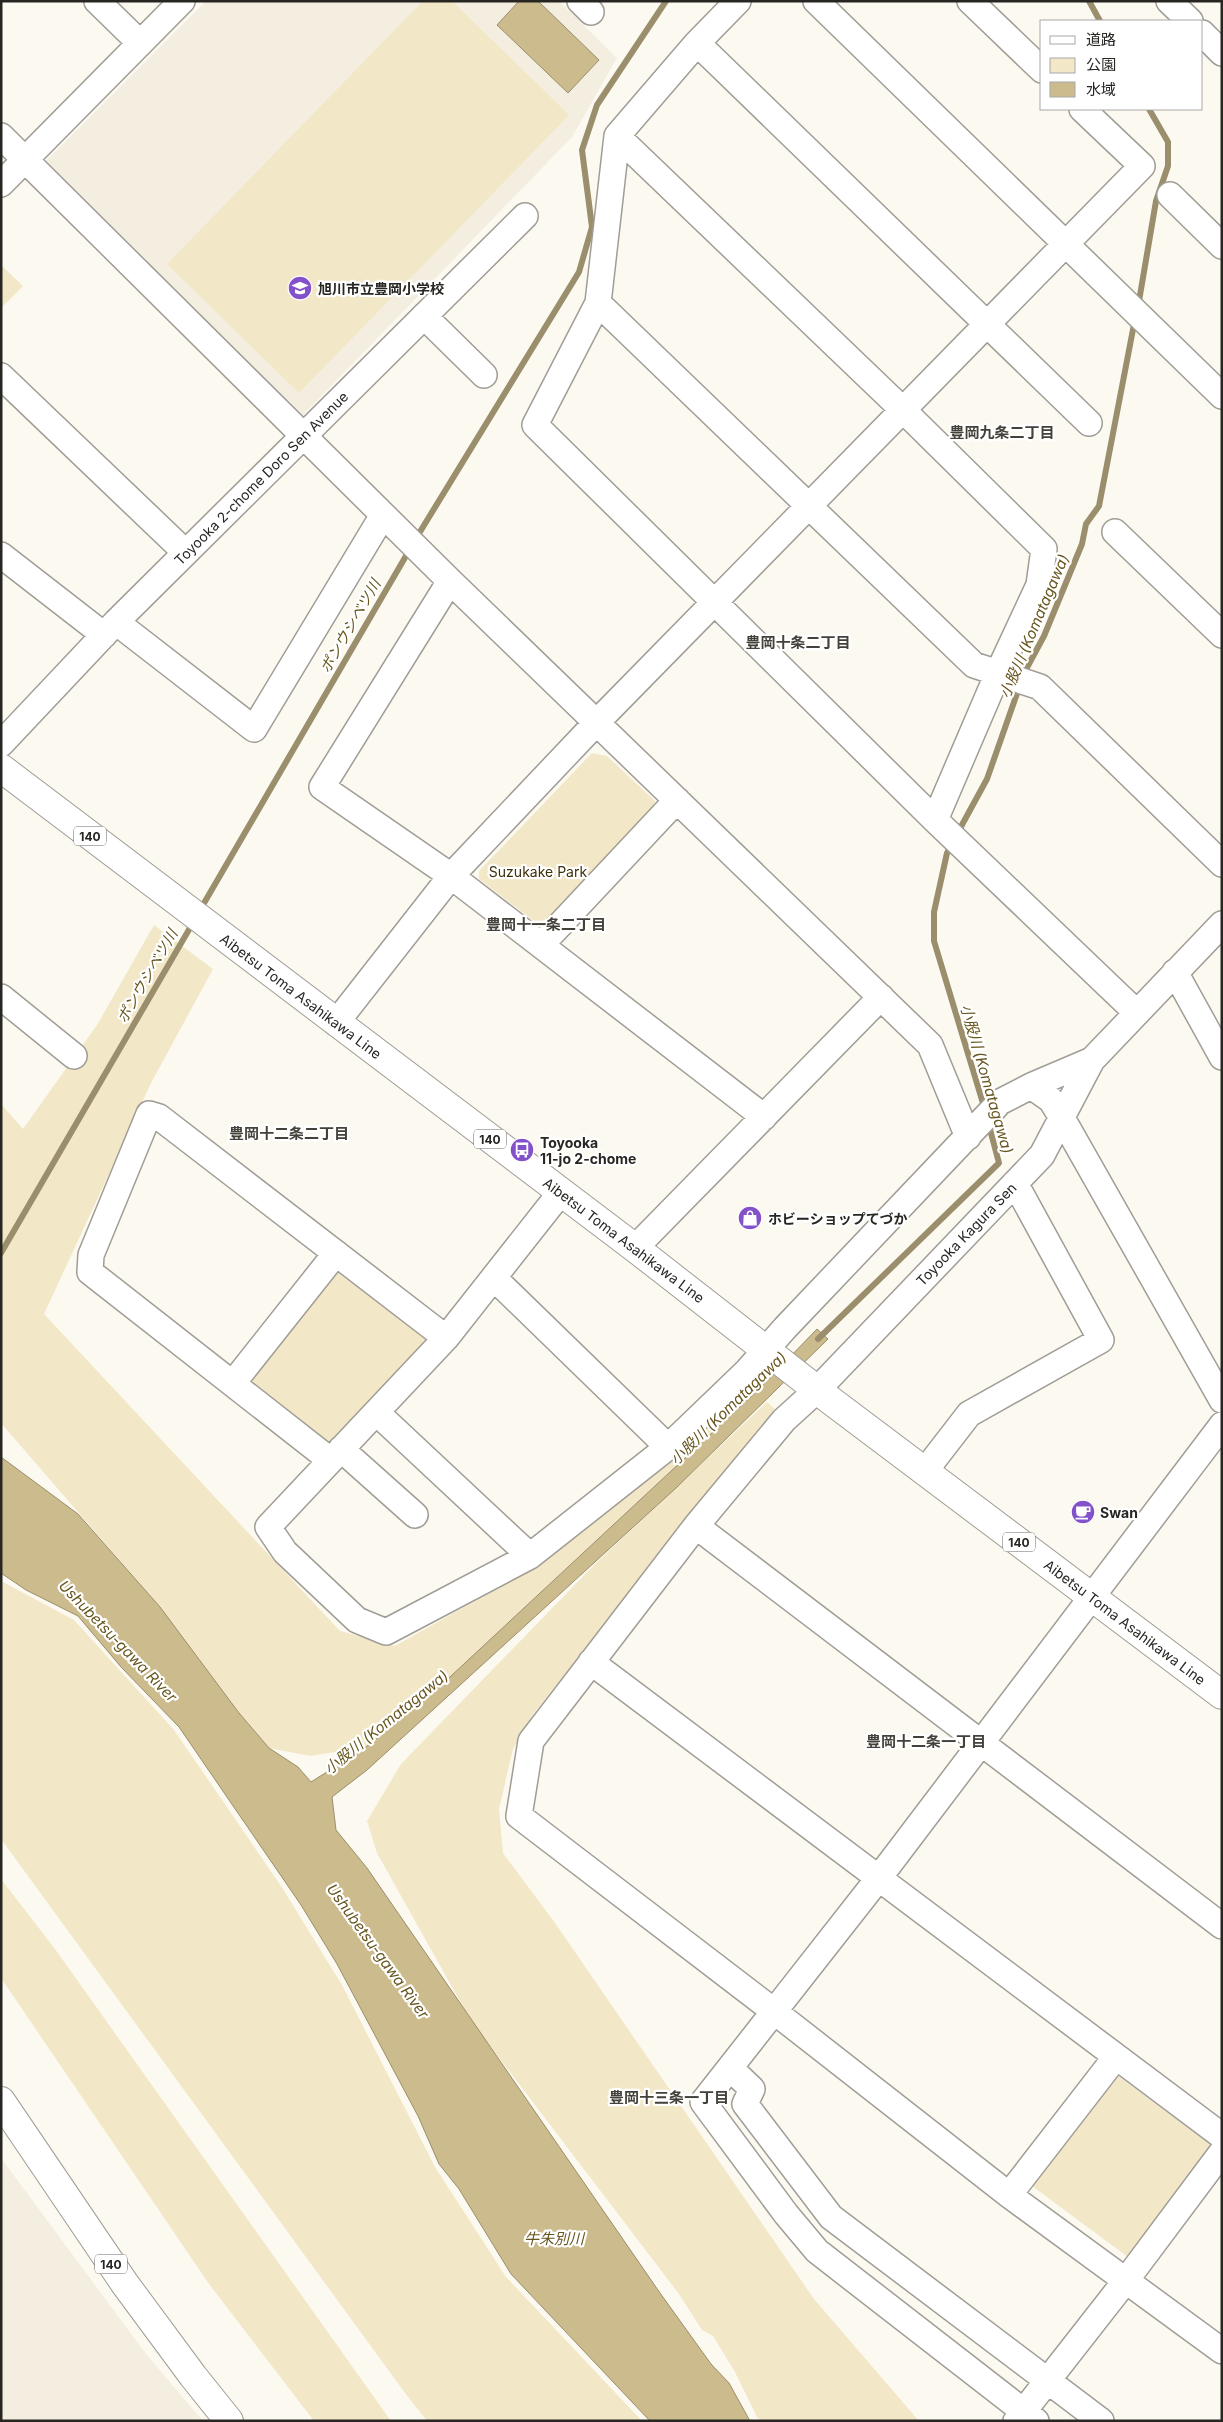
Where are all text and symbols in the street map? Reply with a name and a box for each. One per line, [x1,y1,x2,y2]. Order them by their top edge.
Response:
legend [1040,20,1203,110]
text: 道路 [1086,30,1116,49]
text: 公園 [1086,55,1116,74]
text: 水域 [1086,80,1116,99]
school or university icon: 旭川市立豊岡小学校 [287,275,313,301]
place label: 旭川市立豊岡小学校 [318,280,444,297]
street label: Toyooka 2-chome Doro Sen Avenue [171,388,351,568]
district label: 豊岡九条二丁目 [949,423,1055,442]
water label: 小股川 (Komatagawa) [995,551,1073,701]
water label: ポンウシベツ川 [316,574,385,676]
district label: 豊岡十条二丁目 [745,633,851,652]
road number: 140 [74,826,106,846]
park label: Suzukake Park [489,863,587,880]
district label: 豊岡十一条二丁目 [486,915,606,934]
water label: ポンウシベツ川 [113,924,182,1026]
street label: Aibetsu Toma Asahikawa Line [217,930,385,1062]
water label: 小股川 (Komatagawa) [957,1002,1017,1156]
district label: 豊岡十二条二丁目 [229,1124,349,1143]
road number: 140 [474,1130,506,1148]
place label: Toyooka 11-jo 2-chome [540,1134,636,1167]
bus stop icon: Toyooka 11-jo 2-chome [509,1137,535,1163]
street label: Aibetsu Toma Asahikawa Line [540,1174,708,1306]
street label: Toyooka Kagura Sen [912,1179,1020,1289]
shop icon: ホビーショップてづか [737,1205,763,1231]
place label: ホビーショップてづか [768,1210,907,1227]
water label: 小股川 (Komatagawa) [666,1347,790,1469]
cafe icon: Swan [1070,1499,1096,1525]
place label: Swan [1100,1504,1138,1521]
road number: 140 [1003,1532,1035,1551]
street label: Aibetsu Toma Asahikawa Line [1041,1556,1209,1688]
water label: Ushubetsu-gawa River [55,1576,181,1706]
water label: 小股川 (Komatagawa) [320,1666,452,1778]
district label: 豊岡十二条一丁目 [866,1732,986,1751]
water label: Ushubetsu-gawa River [323,1880,434,2022]
district label: 豊岡十三条一丁目 [609,2088,729,2107]
water label: 牛朱別川 [524,2229,586,2248]
road number: 140 [95,2254,127,2274]

